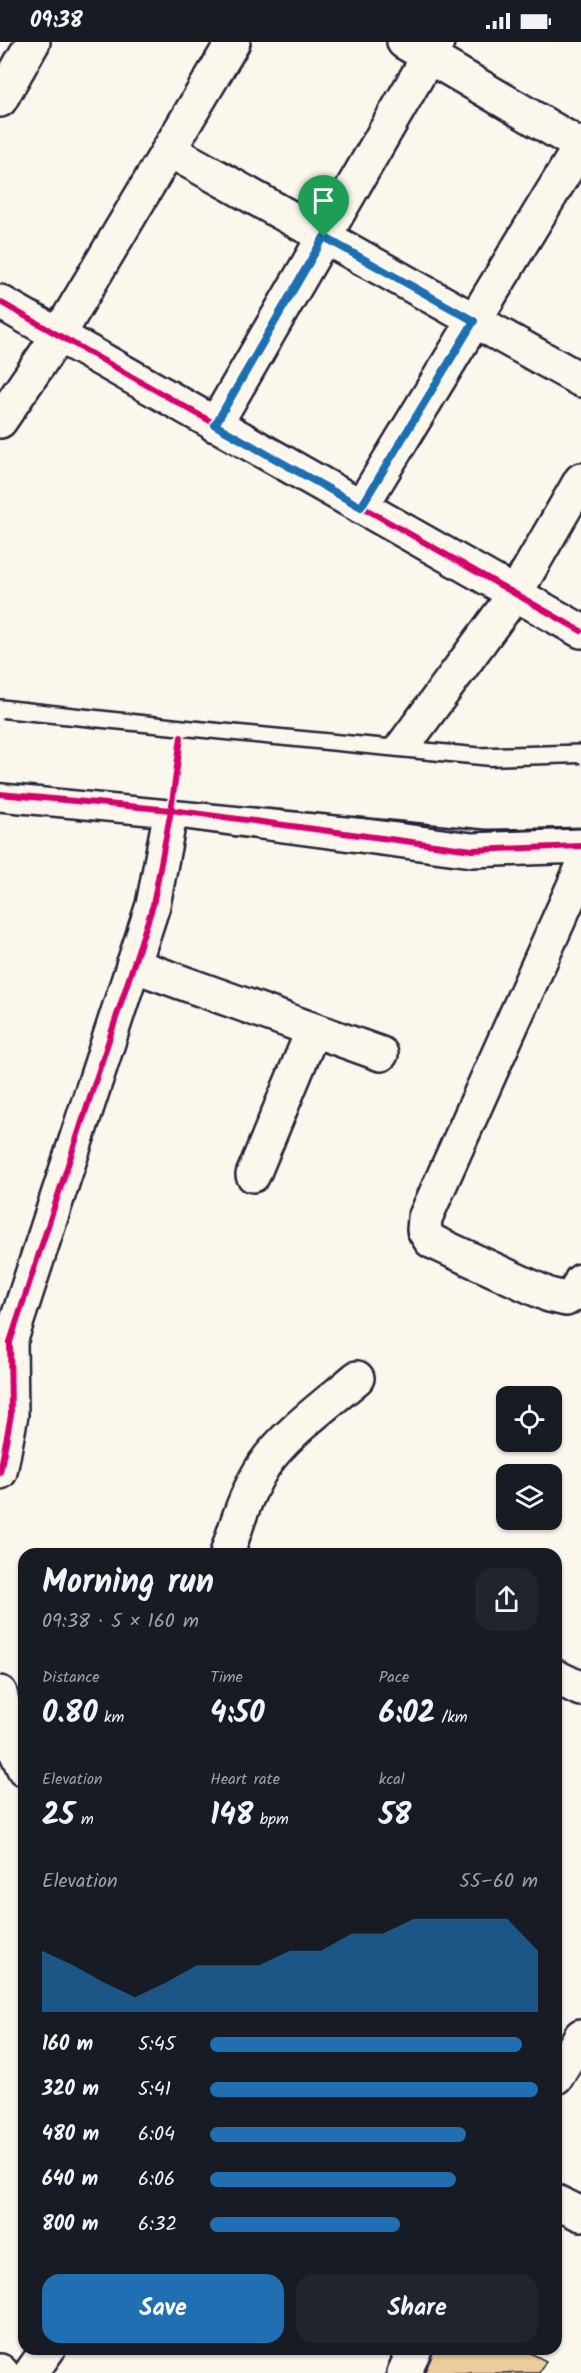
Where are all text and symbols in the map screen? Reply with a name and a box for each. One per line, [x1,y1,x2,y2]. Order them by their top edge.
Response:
text: 09:38 [30,4,83,39]
pin [298,175,349,237]
icon: arrive [307,184,340,217]
map controls [496,1386,562,1530]
button: locate [496,1386,562,1452]
button: layers [496,1464,562,1530]
text: Morning run [42,1557,214,1610]
button: share [475,1568,538,1631]
text: 09:38 · 5 × 160 m [42,1606,199,1638]
text: Distance [42,1665,100,1690]
text: Time [210,1665,243,1690]
text: Pace [379,1665,409,1690]
text: 0.80 [42,1690,98,1738]
text: 4:50 [210,1690,265,1738]
text: 6:02 [379,1690,435,1738]
text: km [98,1705,124,1730]
text: /km [435,1705,468,1730]
text: Elevation [42,1767,103,1792]
text: Heart rate [210,1767,280,1792]
text: kcal [379,1767,405,1792]
text: 25 [42,1792,75,1840]
text: 148 [210,1792,253,1840]
text: 58 [379,1792,412,1840]
text: m [75,1807,94,1832]
text: bpm [253,1807,289,1832]
text: Elevation [42,1866,118,1898]
text: 55–60 m [459,1866,538,1898]
text: 160 m [42,2029,93,2061]
text: 5:45 [138,2029,175,2061]
text: 320 m [42,2074,99,2106]
text: 5:41 [138,2074,171,2106]
text: 480 m [42,2119,99,2151]
text: 6:04 [138,2119,175,2151]
text: 640 m [42,2164,98,2196]
text: 6:06 [138,2164,175,2196]
text: 800 m [42,2209,98,2241]
text: 6:32 [138,2209,177,2241]
button: Save [42,2274,284,2343]
button: Share [296,2274,538,2343]

